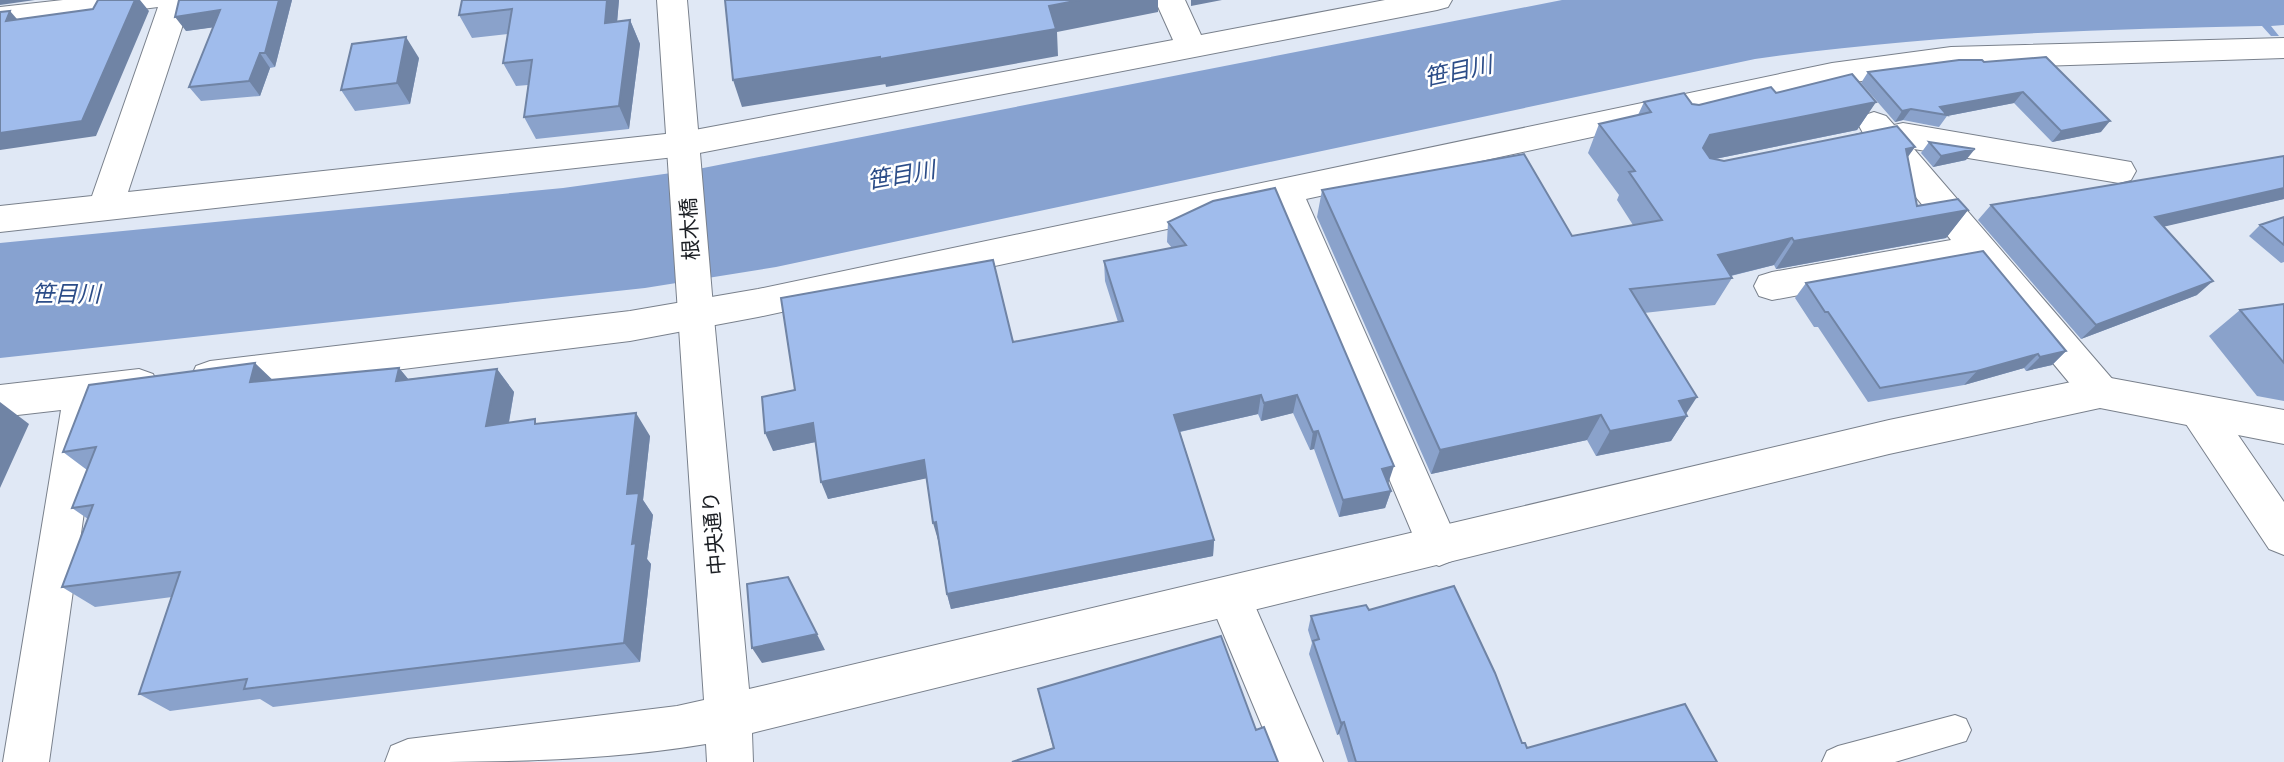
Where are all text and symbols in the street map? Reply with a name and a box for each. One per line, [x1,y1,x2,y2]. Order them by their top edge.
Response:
water label: 笹目川 [1422,50,1497,91]
water label: 笹目川 [865,156,940,194]
street label: 根木橋 [676,197,704,261]
water label: 笹目川 [32,281,104,307]
street label: 中央通り [698,490,730,576]

